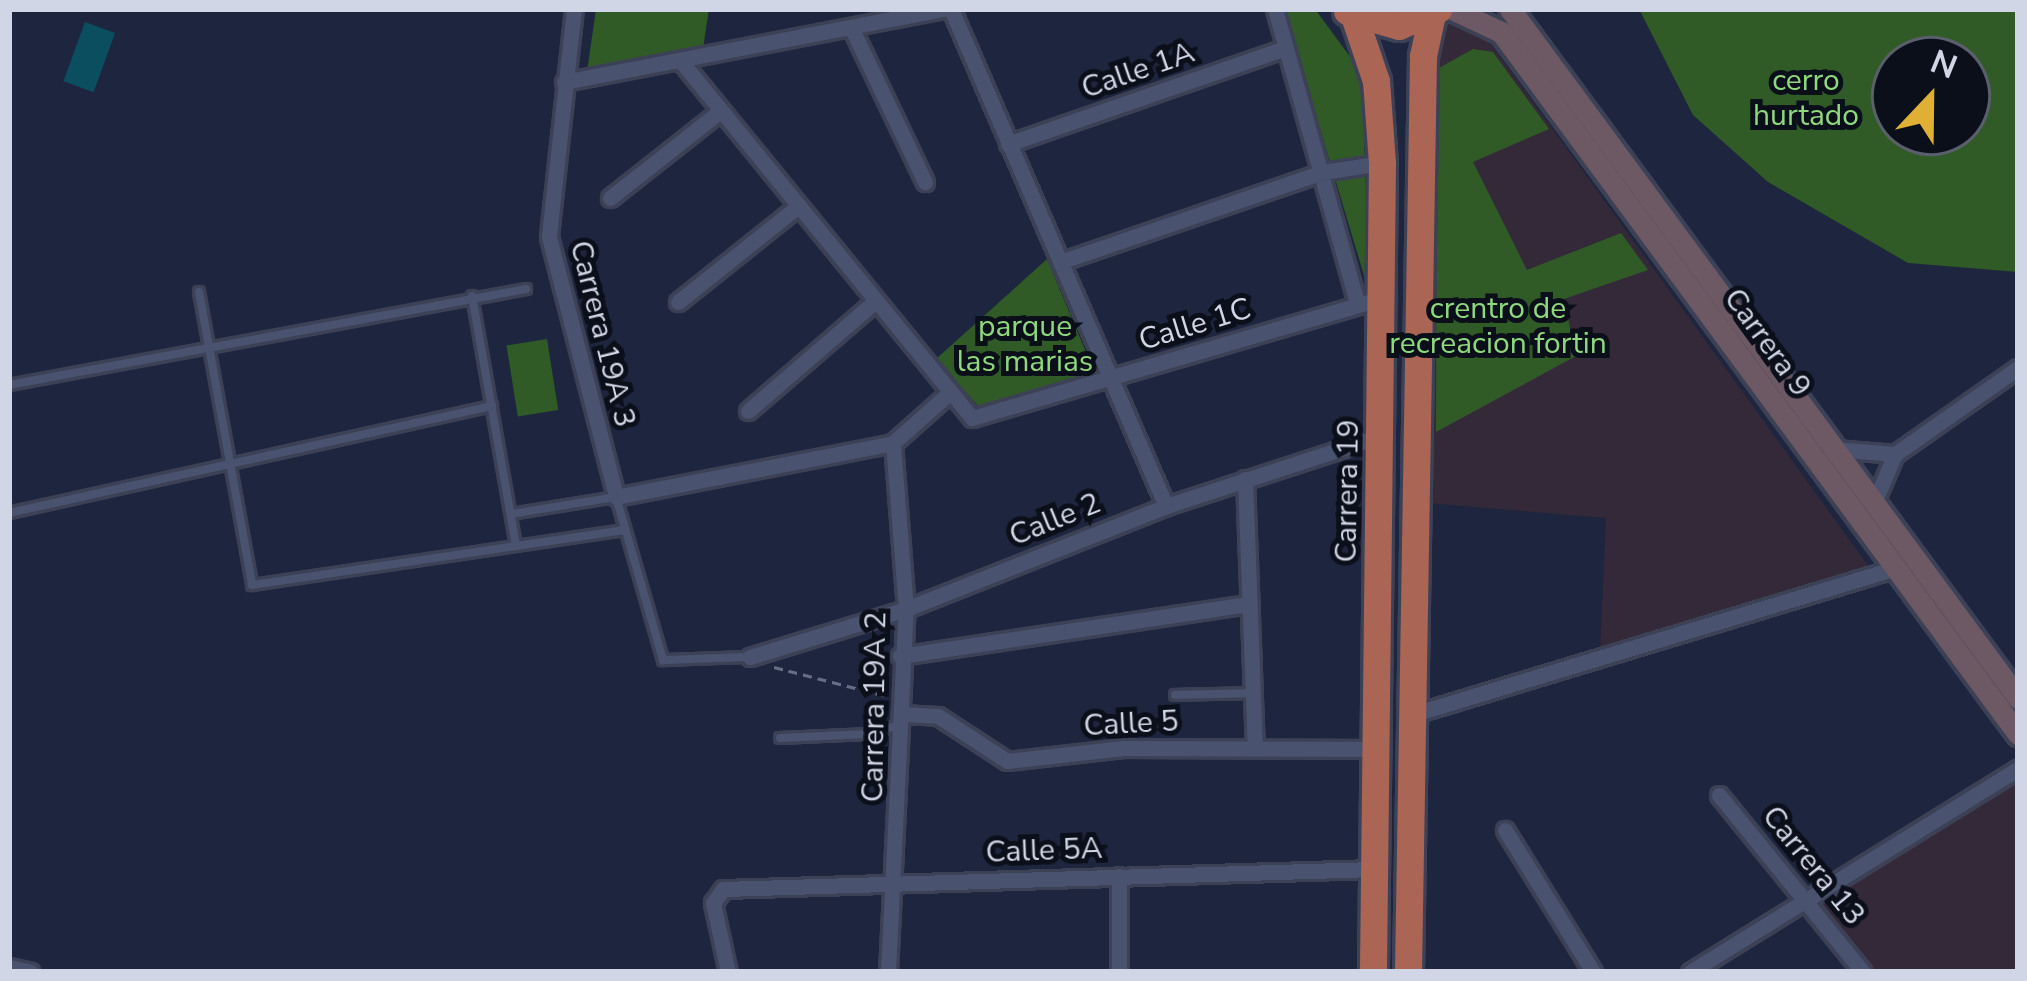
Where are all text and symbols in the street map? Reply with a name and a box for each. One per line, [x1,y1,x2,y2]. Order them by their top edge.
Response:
street label: Calle 1A [1077,35,1199,107]
north arrow [1871,36,1991,156]
text: N [1924,39,1963,90]
park label: cerro hurtado [1753,63,1859,134]
street label: Carrera 19A 3 [561,237,643,431]
street label: Carrera 9 [1716,282,1818,404]
street label: Calle 1C [1135,291,1255,359]
park label: crentro de recreacion fortin [1389,291,1607,362]
park label: parque las marias [957,309,1093,380]
street label: Carrera 19 [1329,419,1367,563]
street label: Calle 2 [1004,486,1106,554]
street label: Carrera 19A 2 [855,611,895,803]
street label: Calle 5 [1083,704,1179,744]
street label: Carrera 13 [1754,799,1872,933]
street label: Calle 5A [985,831,1103,871]

